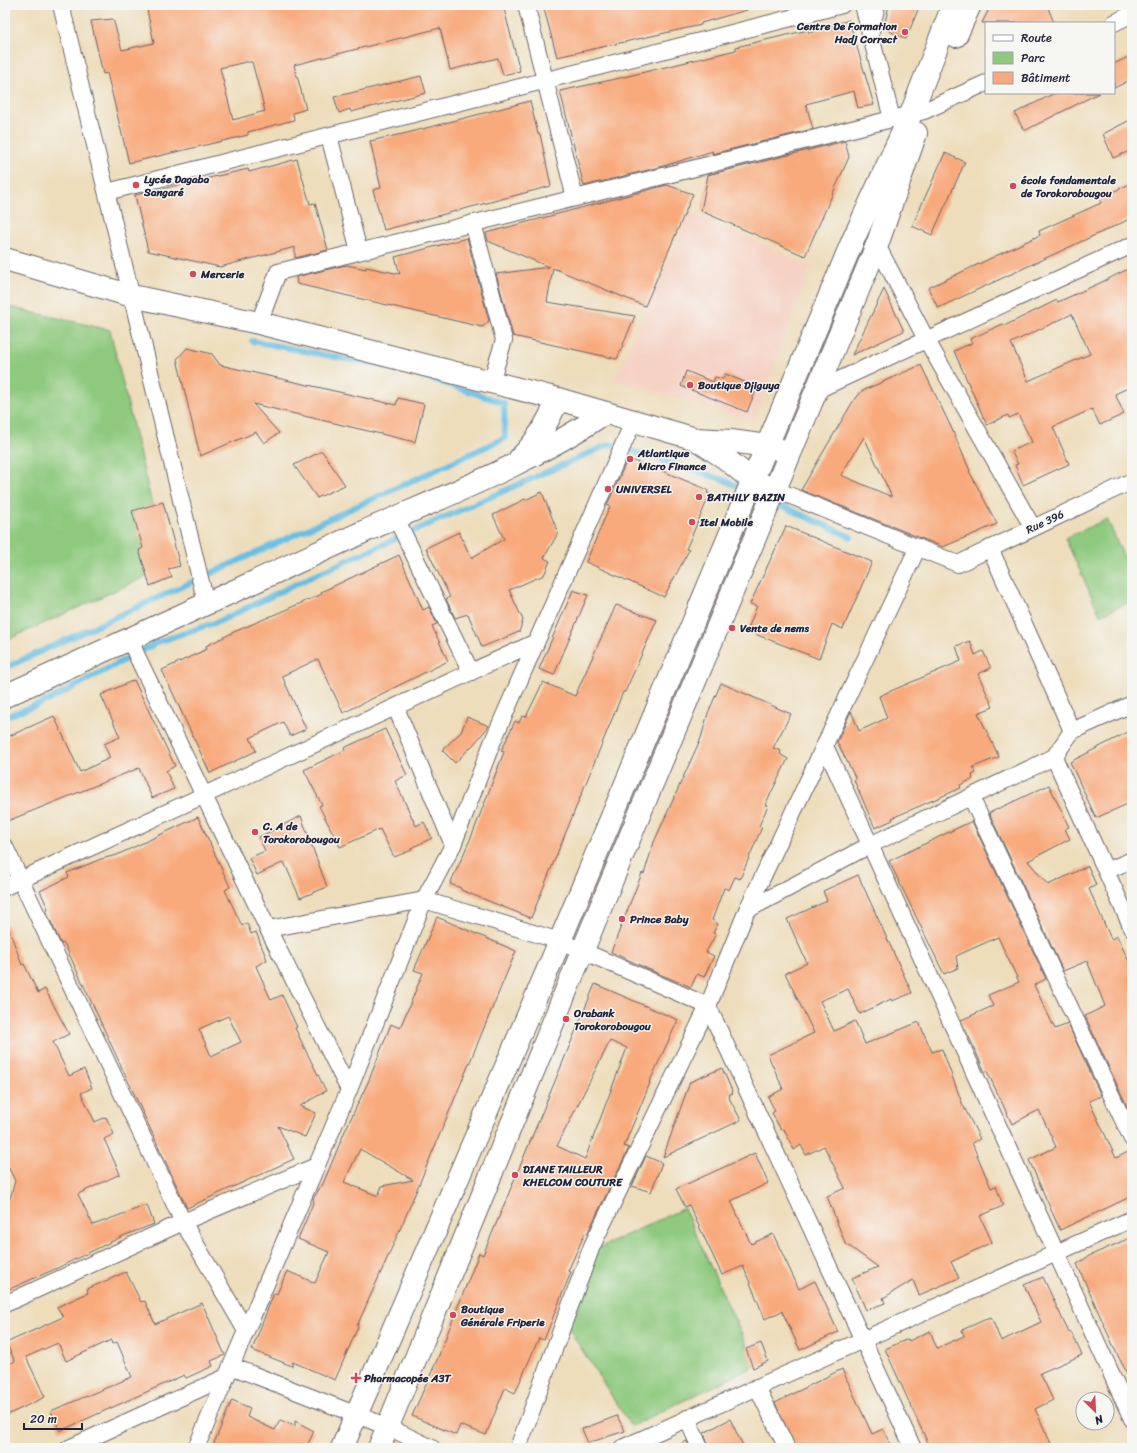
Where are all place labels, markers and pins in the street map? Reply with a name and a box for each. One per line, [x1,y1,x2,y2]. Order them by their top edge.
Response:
place label: Centre De Formation Hadj Correct [796,17,899,49]
marker: Centre De Formation Hadj Correct [900,27,910,37]
place label: Lycée Dagaba Sangaré [143,170,210,202]
place label: école fondamentale de Torokorobougou [1020,171,1116,203]
marker: Lycée Dagaba Sangaré [131,180,141,190]
marker: école fondamentale de Torokorobougou [1008,181,1018,191]
place label: Mercerie [200,265,245,284]
marker: Mercerie [188,269,198,279]
place label: Boutique Djiguya [698,376,780,395]
marker: Boutique Djiguya [685,380,695,390]
place label: Atlantique Micro Finance [637,444,706,476]
marker: Atlantique Micro Finance [625,454,635,464]
place label: UNIVERSEL [616,480,673,499]
marker: UNIVERSEL [603,484,613,494]
place label: BATHILY BAZIN [707,488,785,507]
marker: BATHILY BAZIN [694,492,704,502]
place label: Itel Mobile [699,513,753,532]
marker: Itel Mobile [687,517,697,527]
place label: Vente de nems [740,619,810,638]
marker: Vente de nems [727,623,737,633]
place label: C. A de Torokorobougou [262,817,341,849]
marker: C. A de Torokorobougou [250,827,260,837]
place label: Prince Baby [630,910,689,929]
marker: Prince Baby [617,914,627,924]
place label: Orabank Torokorobougou [573,1004,652,1036]
marker: Orabank Torokorobougou [561,1014,571,1024]
place label: DIANE TAILLEUR KHELCOM COUTURE [522,1160,623,1192]
marker: DIANE TAILLEUR KHELCOM COUTURE [510,1170,520,1180]
place label: Boutique Générale Friperie [460,1300,545,1332]
marker: Boutique Générale Friperie [448,1310,458,1320]
place label: Pharmacopée A3T [364,1369,452,1388]
marker: Pharmacopée A3T [351,1373,361,1383]

